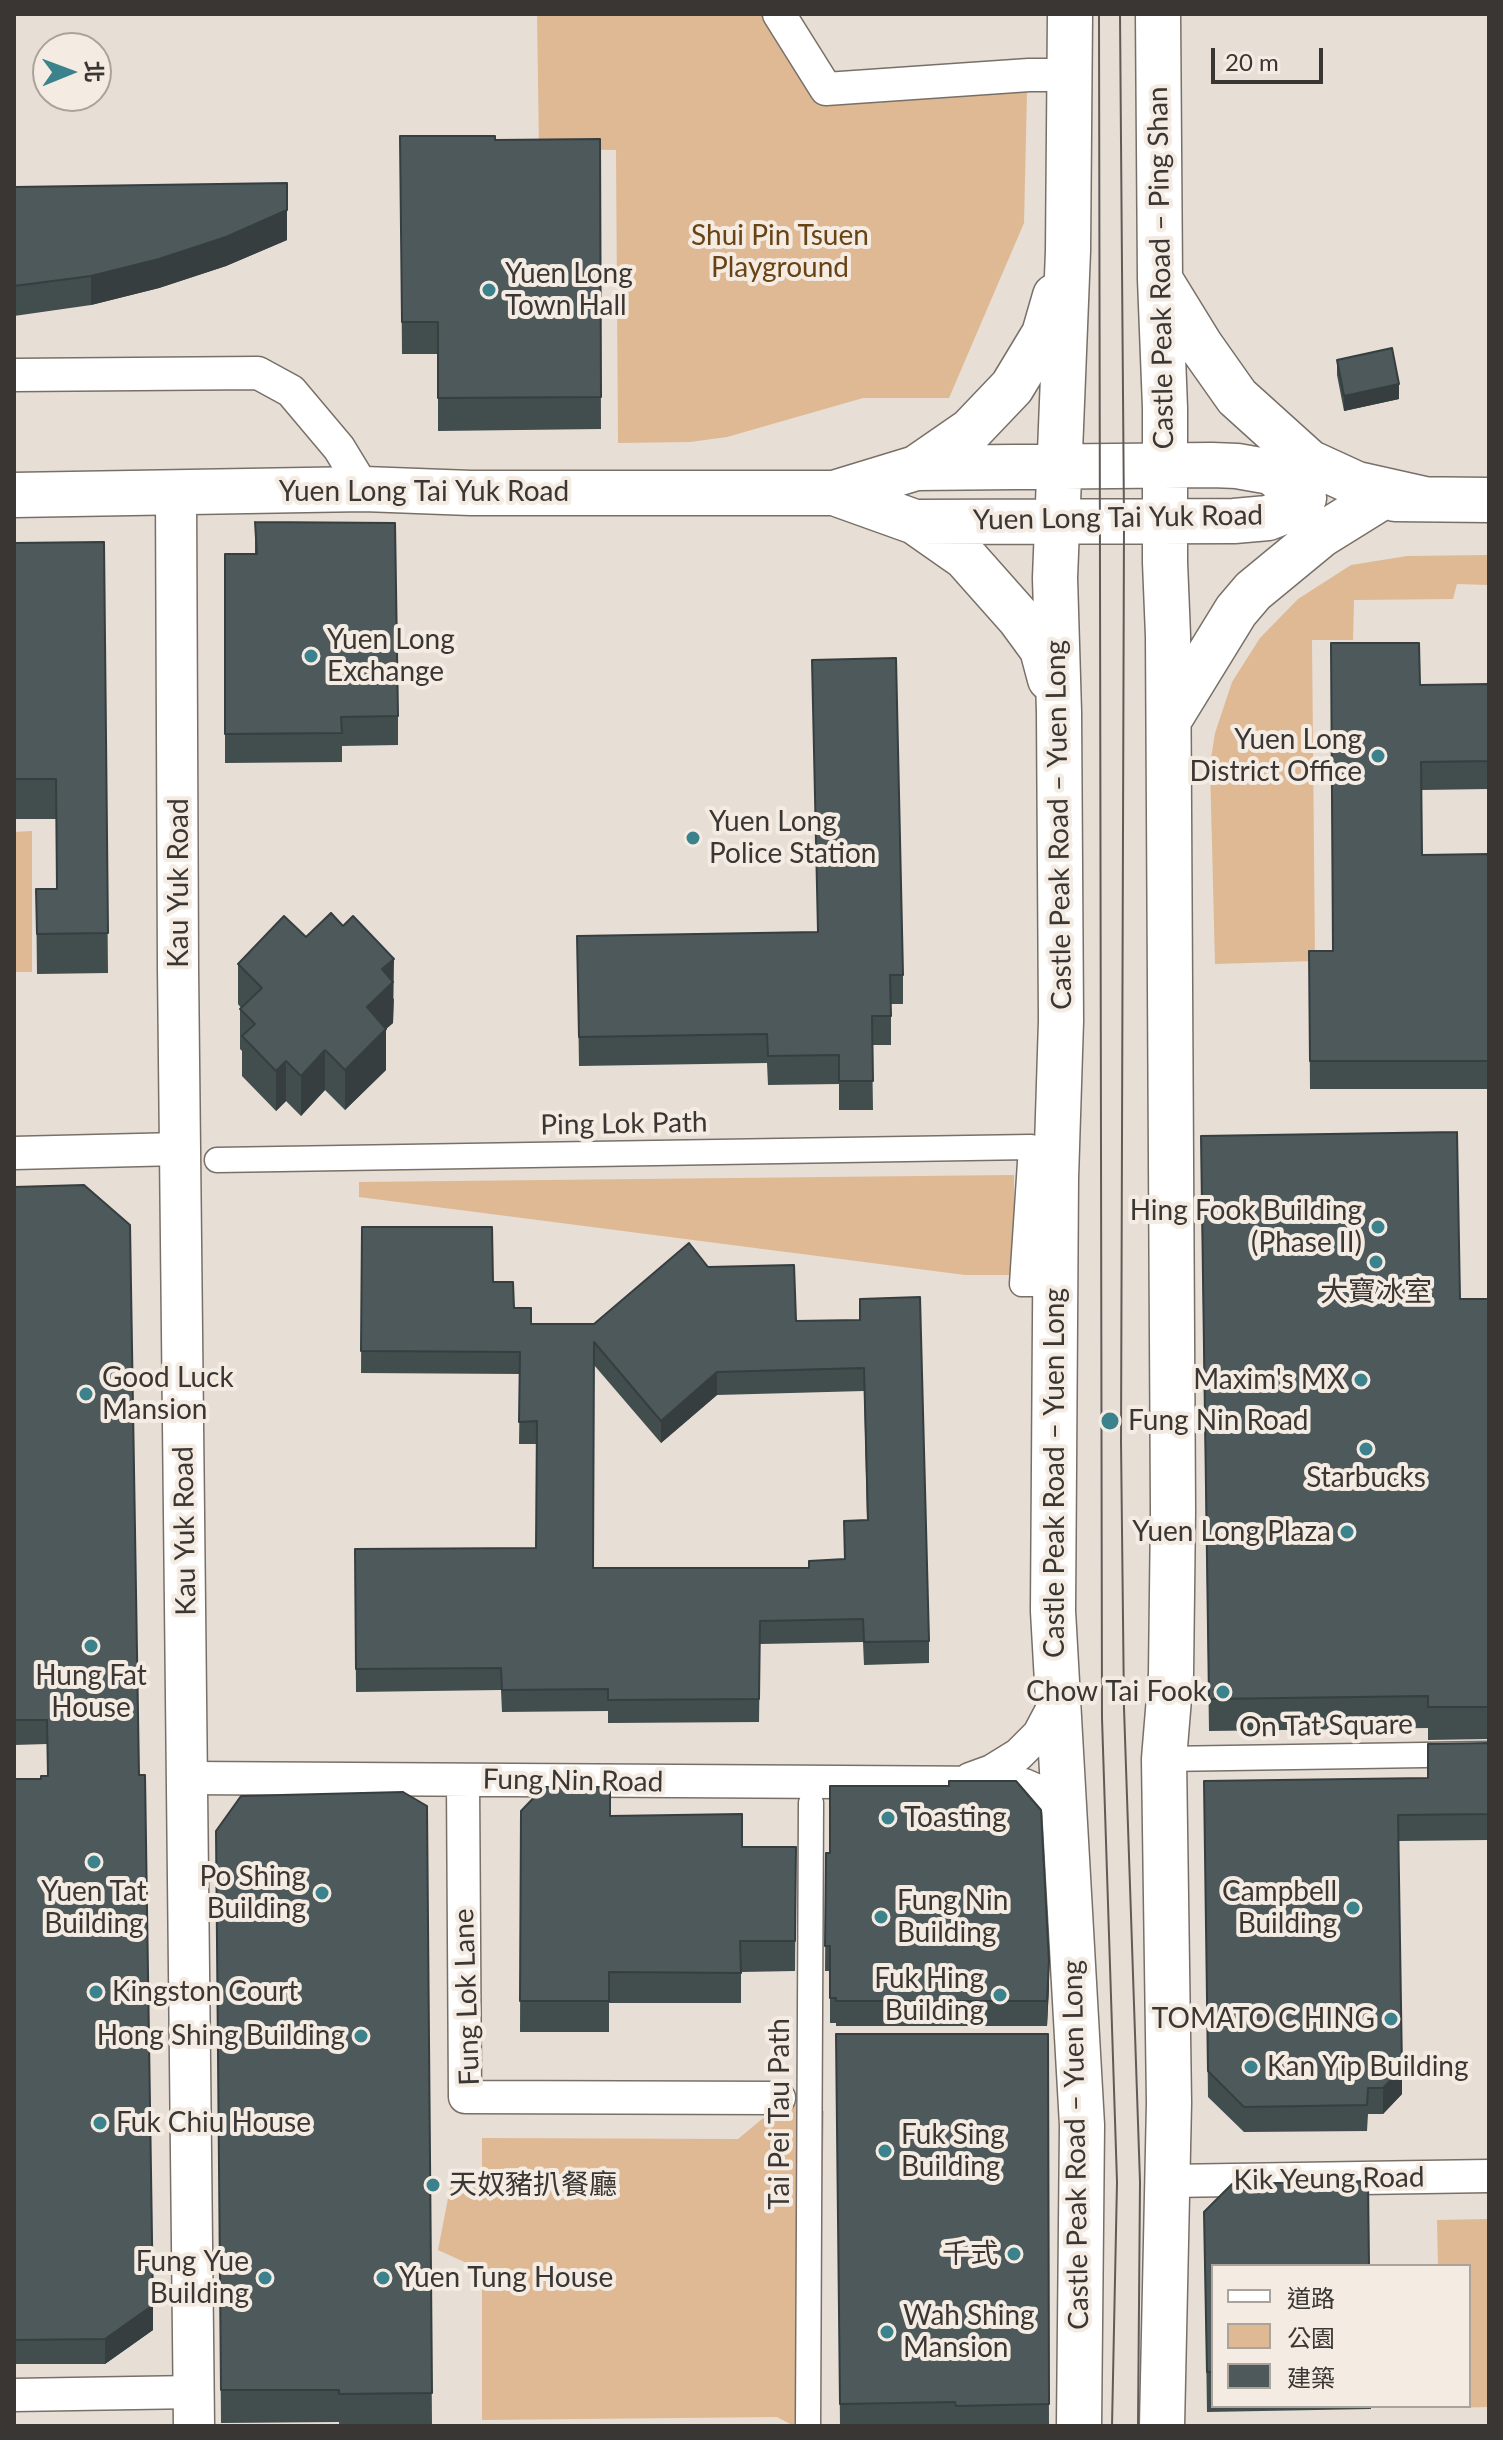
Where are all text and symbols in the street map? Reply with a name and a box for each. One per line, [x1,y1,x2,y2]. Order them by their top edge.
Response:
north arrow [32,32,112,112]
scale bar [1215,32,1327,82]
text: 20 m [1225,47,1279,76]
text: 北 [81,60,108,83]
street label: Castle Peak Road – Ping Shan [1141,86,1181,450]
park label: Shui Pin Tsuen Playground [691,219,869,285]
place label: Yuen Long Town Hall [505,257,633,323]
marker: Yuen Long Town Hall [480,281,498,299]
street label: Yuen Long Tai Yuk Road [279,475,569,509]
street label: Yuen Long Tai Yuk Road [973,499,1263,537]
place label: Yuen Long Exchange [327,623,455,689]
street label: Castle Peak Road – Yuen Long [1039,640,1079,1010]
marker: Yuen Long Exchange [302,647,320,665]
place label: Yuen Long District Office [1190,723,1362,789]
marker: Yuen Long District Office [1369,747,1387,765]
street label: Kau Yuk Road [162,798,196,968]
place label: Yuen Long Police Station [709,805,876,871]
marker: Yuen Long Police Station [684,829,702,847]
street label: Ping Lok Path [540,1106,708,1142]
place label: Hing Fook Building (Phase II) [1130,1194,1362,1260]
marker: Hing Fook Building (Phase II) [1369,1218,1387,1236]
marker: 大寶冰室 [1367,1253,1385,1271]
place label: 大寶冰室 [1320,1275,1432,1309]
street label: Castle Peak Road – Yuen Long [1038,1288,1072,1658]
place label: Good Luck Mansion [102,1361,234,1427]
place label: Maxim's MX [1193,1363,1345,1397]
marker: Maxim's MX [1352,1371,1370,1389]
marker: Good Luck Mansion [77,1385,95,1403]
place label: Fung Nin Road [1128,1404,1309,1438]
marker: Fung Nin Road [1099,1410,1121,1432]
marker: Starbucks [1357,1440,1375,1458]
street label: Kau Yuk Road [167,1446,203,1616]
place label: Starbucks [1306,1461,1426,1495]
place label: Yuen Long Plaza [1132,1515,1331,1549]
marker: Yuen Long Plaza [1338,1523,1356,1541]
marker: Hung Fat House [82,1637,100,1655]
place label: Hung Fat House [35,1659,147,1725]
place label: Chow Tai Fook [1026,1675,1207,1709]
marker: Chow Tai Fook [1214,1683,1232,1701]
street label: On Tat Square [1239,1708,1413,1744]
street label: Fung Nin Road [482,1763,664,1799]
place label: Toasting [904,1801,1006,1835]
marker: Toasting [879,1809,897,1827]
marker: Yuen Tat Building [85,1853,103,1871]
place label: Po Shing Building [199,1860,306,1926]
place label: Yuen Tat Building [41,1875,147,1941]
place label: Campbell Building [1222,1875,1337,1941]
marker: Po Shing Building [313,1884,331,1902]
place label: Fung Nin Building [897,1884,1008,1950]
marker: Campbell Building [1344,1899,1362,1917]
street label: Fung Lok Lane [447,1908,487,2086]
marker: Fung Nin Building [872,1908,890,1926]
street label: Castle Peak Road – Yuen Long [1056,1960,1096,2330]
place label: Fuk Hing Building [874,1962,984,2028]
place label: Kingston Court [112,1975,298,2009]
marker: Kingston Court [87,1983,105,2001]
marker: Fuk Hing Building [991,1986,1009,2004]
place label: TOMATO C HING [1152,2002,1375,2036]
marker: TOMATO C HING [1382,2010,1400,2028]
street label: Tai Pei Tau Path [763,2018,797,2210]
place label: Hong Shing Building [97,2019,345,2053]
marker: Hong Shing Building [352,2027,370,2045]
place label: Kan Yip Building [1267,2050,1469,2084]
marker: Kan Yip Building [1242,2058,1260,2076]
place label: Fuk Chiu House [116,2106,311,2140]
marker: Fuk Chiu House [91,2114,109,2132]
place label: Fuk Sing Building [901,2118,1005,2184]
marker: Fuk Sing Building [876,2142,894,2160]
street label: Kik Yeung Road [1233,2161,1425,2197]
place label: 天奴豬扒餐廳 [449,2168,617,2202]
marker: 天奴豬扒餐廳 [424,2176,442,2194]
place label: 千式 [942,2237,998,2271]
place label: Fung Yue Building [136,2245,249,2311]
marker: 千式 [1005,2245,1023,2263]
place label: Yuen Tung House [399,2261,613,2295]
legend [1211,2264,1471,2408]
marker: Fung Yue Building [256,2269,274,2287]
marker: Yuen Tung House [374,2269,392,2287]
text: 道路 [1287,2283,1335,2312]
place label: Wah Shing Mansion [903,2299,1035,2365]
marker: Wah Shing Mansion [878,2323,896,2341]
text: 公園 [1287,2323,1335,2352]
text: 建築 [1287,2363,1335,2392]

